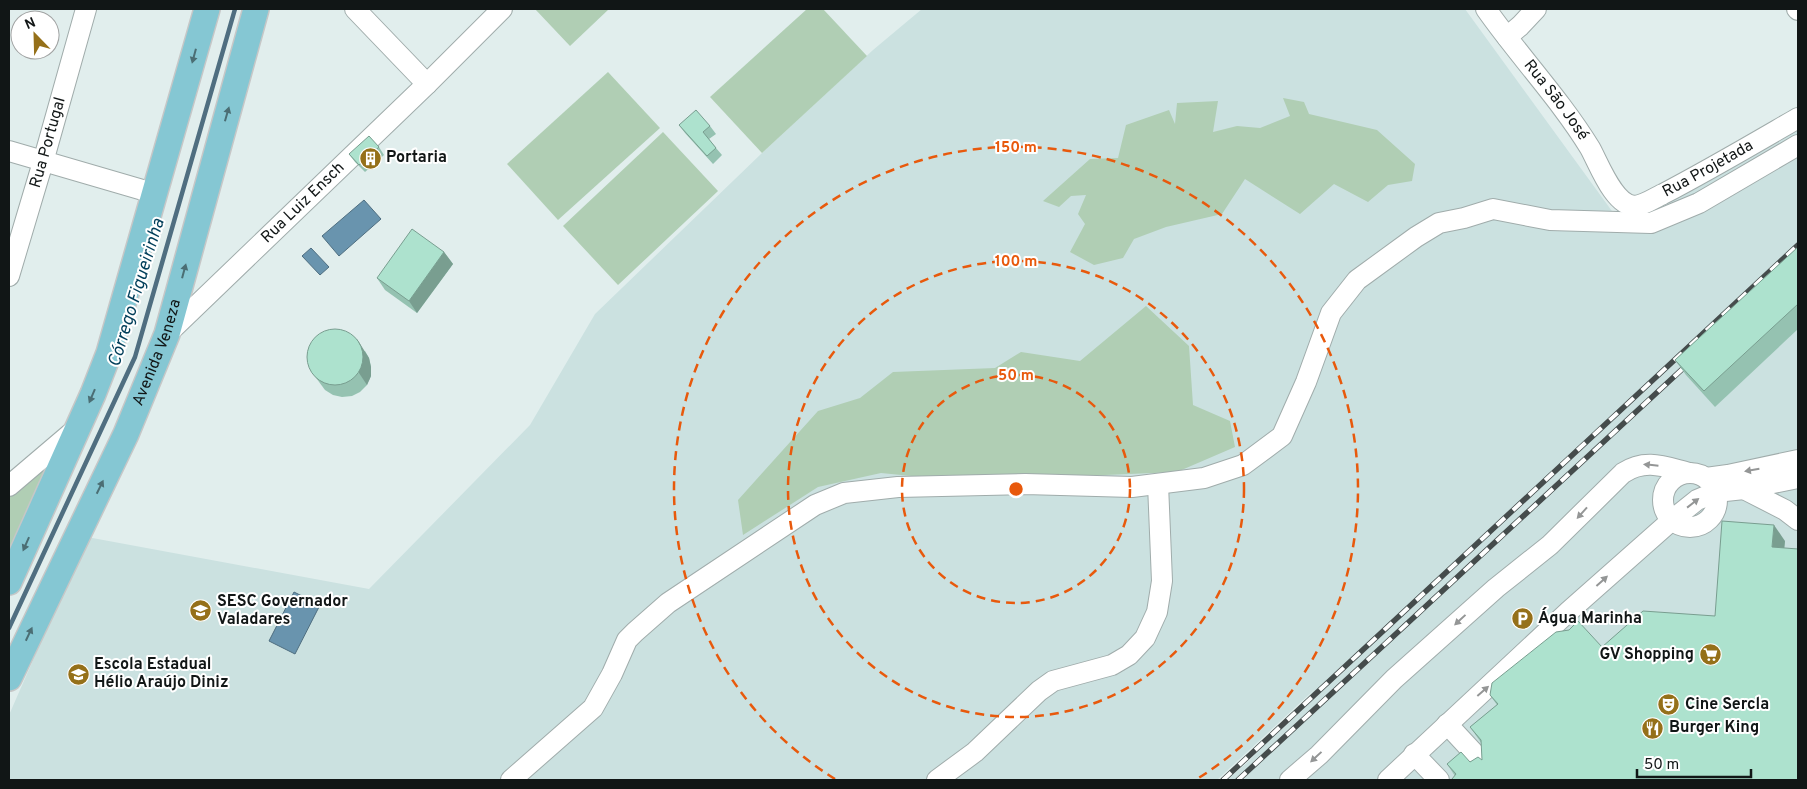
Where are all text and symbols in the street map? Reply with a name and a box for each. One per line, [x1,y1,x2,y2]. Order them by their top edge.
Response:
north arrow [10,10,60,60]
text: N [23,15,38,34]
one-way arrow [190,48,198,63]
street label: Rua São José [1519,56,1593,144]
street label: Rua Portugal [26,95,71,190]
one-way arrow [223,107,231,122]
street label: Rua Projetada [1659,136,1757,202]
text: 150 m [995,139,1037,158]
building icon: Portaria [358,146,382,170]
place label: Portaria [386,148,447,168]
street label: Rua Luiz Ensch [257,158,349,248]
water label: Córrego Figueirinha [103,215,171,370]
text: 100 m [995,253,1037,272]
one-way arrow [180,264,188,279]
street label: Avenida Veneza [129,297,186,409]
text: 50 m [998,367,1034,386]
one-way arrow [88,389,96,403]
one-way arrow [1643,461,1659,469]
one-way arrow [1744,466,1760,474]
one-way arrow [96,480,104,495]
centre of rings [1007,480,1025,498]
one-way arrow [1686,498,1699,509]
one-way arrow [1576,507,1588,519]
one-way arrow [21,537,29,551]
one-way arrow [1596,576,1609,587]
place label: SESC Governador Valadares [217,592,348,630]
school or university icon: SESC Governador Valadares [189,599,213,623]
parking icon: Água Marinha [1510,607,1534,631]
place label: Água Marinha [1538,607,1642,629]
one-way arrow [1454,614,1466,626]
one-way arrow [26,627,34,641]
supermarket icon: GV Shopping [1698,643,1722,667]
place label: GV Shopping [1599,645,1694,665]
place label: Escola Estadual Hélio Araújo Diniz [94,655,229,693]
school or university icon: Escola Estadual Hélio Araújo Diniz [66,662,90,686]
one-way arrow [1476,686,1489,697]
theatre icon: Cine Sercla [1657,693,1681,717]
place label: Cine Sercla [1685,695,1769,715]
restaurant icon: Burger King [1641,716,1665,740]
place label: Burger King [1669,718,1759,738]
scale bar [1637,746,1751,778]
one-way arrow [1310,751,1322,763]
text: 50 m [1644,756,1679,775]

